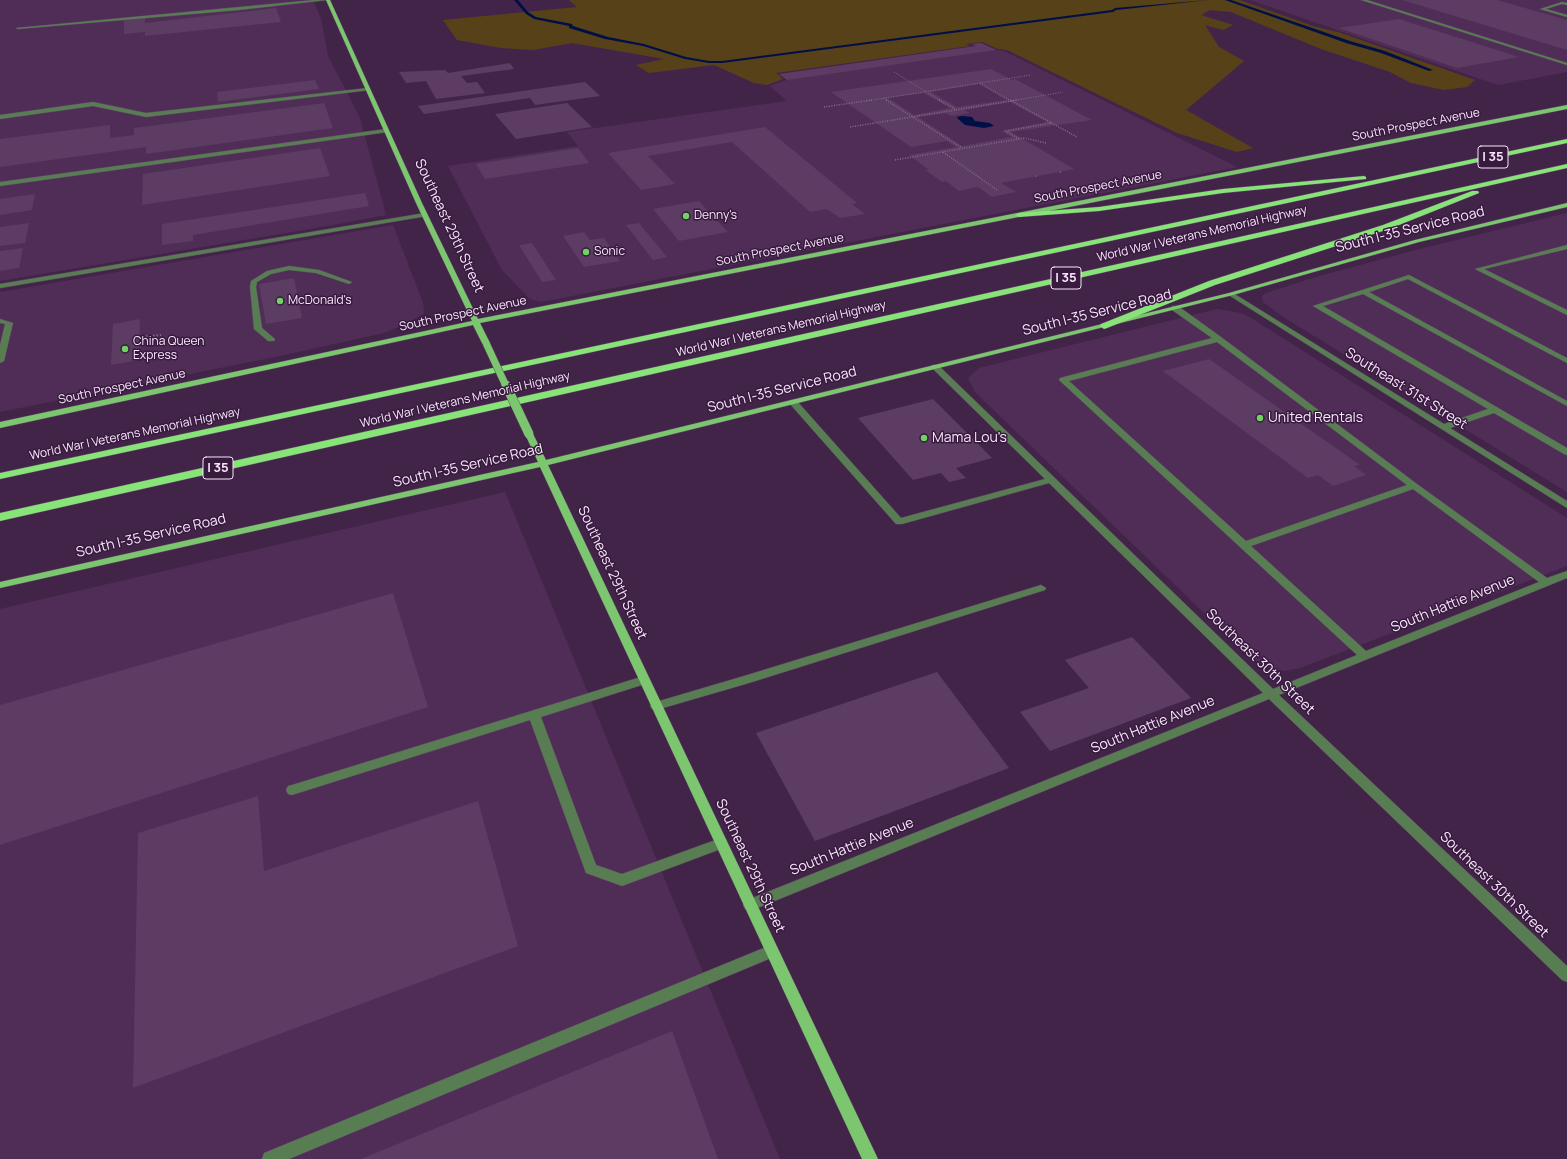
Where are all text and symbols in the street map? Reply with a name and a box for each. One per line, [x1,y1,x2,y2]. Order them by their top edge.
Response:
street label: South Prospect Avenue [1351,106,1481,144]
road number: I 35 [1478,146,1508,168]
street label: Southeast 29th Street [411,157,487,295]
street label: South Prospect Avenue [1033,168,1163,206]
street label: World War I Veterans Memorial Highway [1096,203,1308,265]
street label: South I-35 Service Road [1334,203,1486,257]
place label: Denny's [694,209,737,223]
marker: Denny's [681,211,691,221]
street label: South Prospect Avenue [715,231,845,269]
place label: Sonic [594,245,625,259]
marker: Sonic [581,247,591,257]
road number: I 35 [1051,267,1081,289]
street label: South I-35 Service Road [1021,286,1173,340]
street label: South Prospect Avenue [398,293,528,335]
place label: McDonald's [288,294,351,308]
marker: McDonald's [275,296,285,306]
street label: World War I Veterans Memorial Highway [675,298,887,360]
place label: China Queen Express [133,335,204,363]
marker: China Queen Express [120,344,130,354]
street label: Southeast 31st Street [1342,345,1470,433]
street label: South I-35 Service Road [706,363,858,417]
street label: South Prospect Avenue [57,366,187,408]
street label: World War I Veterans Memorial Highway [359,369,571,431]
street label: World War I Veterans Memorial Highway [28,405,242,463]
place label: United Rentals [1268,410,1363,426]
marker: United Rentals [1255,413,1265,423]
place label: Mama Lou's [932,430,1007,446]
marker: Mama Lou's [919,433,929,443]
street label: South I-35 Service Road [392,441,544,491]
road number: I 35 [203,457,233,479]
street label: Southeast 29th Street [574,504,650,642]
street label: South I-35 Service Road [75,511,227,561]
street label: South Hattie Avenue [1389,572,1517,636]
street label: Southeast 30th Street [1202,606,1318,718]
street label: South Hattie Avenue [1089,693,1217,757]
street label: Southeast 29th Street [712,797,788,935]
street label: South Hattie Avenue [788,815,916,879]
street label: Southeast 30th Street [1436,829,1552,941]

